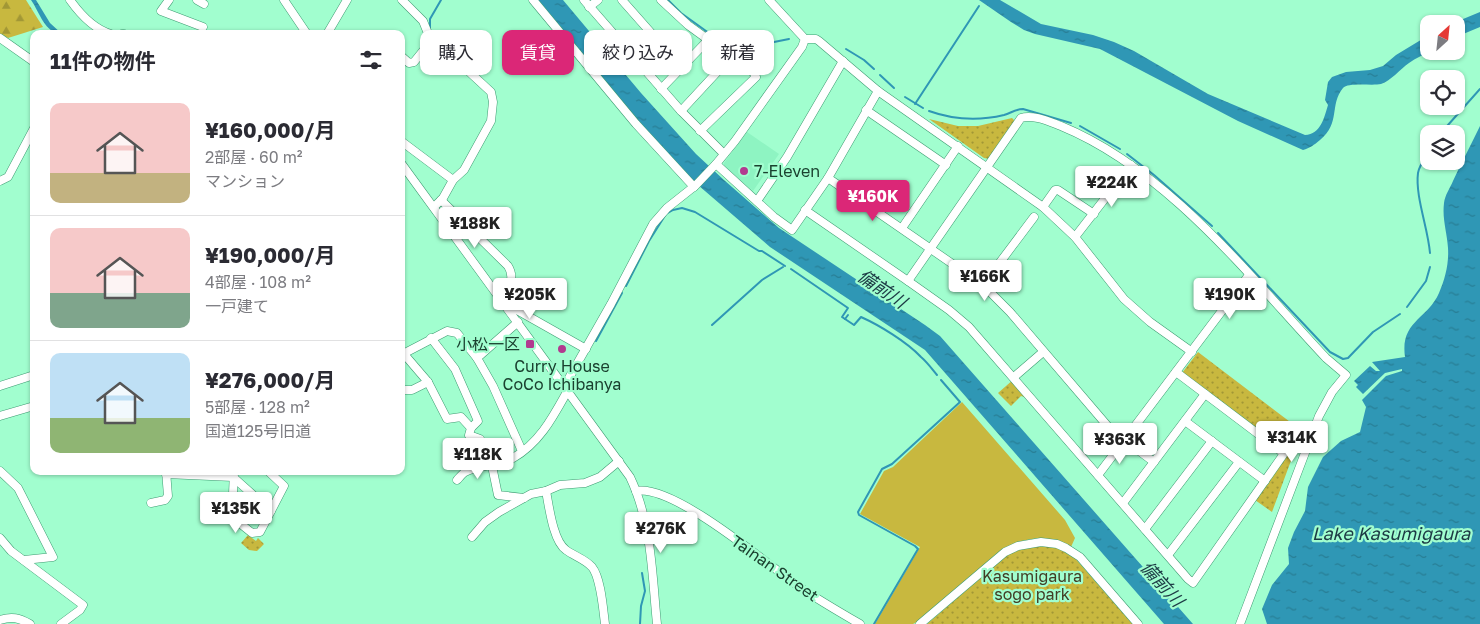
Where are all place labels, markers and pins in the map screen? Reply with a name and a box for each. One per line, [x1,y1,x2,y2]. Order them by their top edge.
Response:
place label: 7-Eleven [754,161,820,181]
marker: 7-Eleven [738,165,750,177]
pin: ¥224K [1077,166,1147,208]
pin: ¥160K [838,180,908,222]
pin: ¥188K [440,206,510,249]
pin: ¥166K [950,260,1020,302]
pin: ¥205K [495,278,565,320]
pin: ¥190K [1195,278,1265,320]
place label: 小松一区 [456,334,520,354]
marker: 小松一区 [524,338,536,350]
marker: Curry House CoCo Ichibanya [556,343,568,355]
place label: Curry House CoCo Ichibanya [503,356,621,394]
pin: ¥314K [1257,420,1327,463]
pin: ¥363K [1085,422,1155,465]
pin: ¥118K [443,438,513,480]
pin: ¥135K [201,492,271,534]
pin: ¥276K [626,512,696,554]

